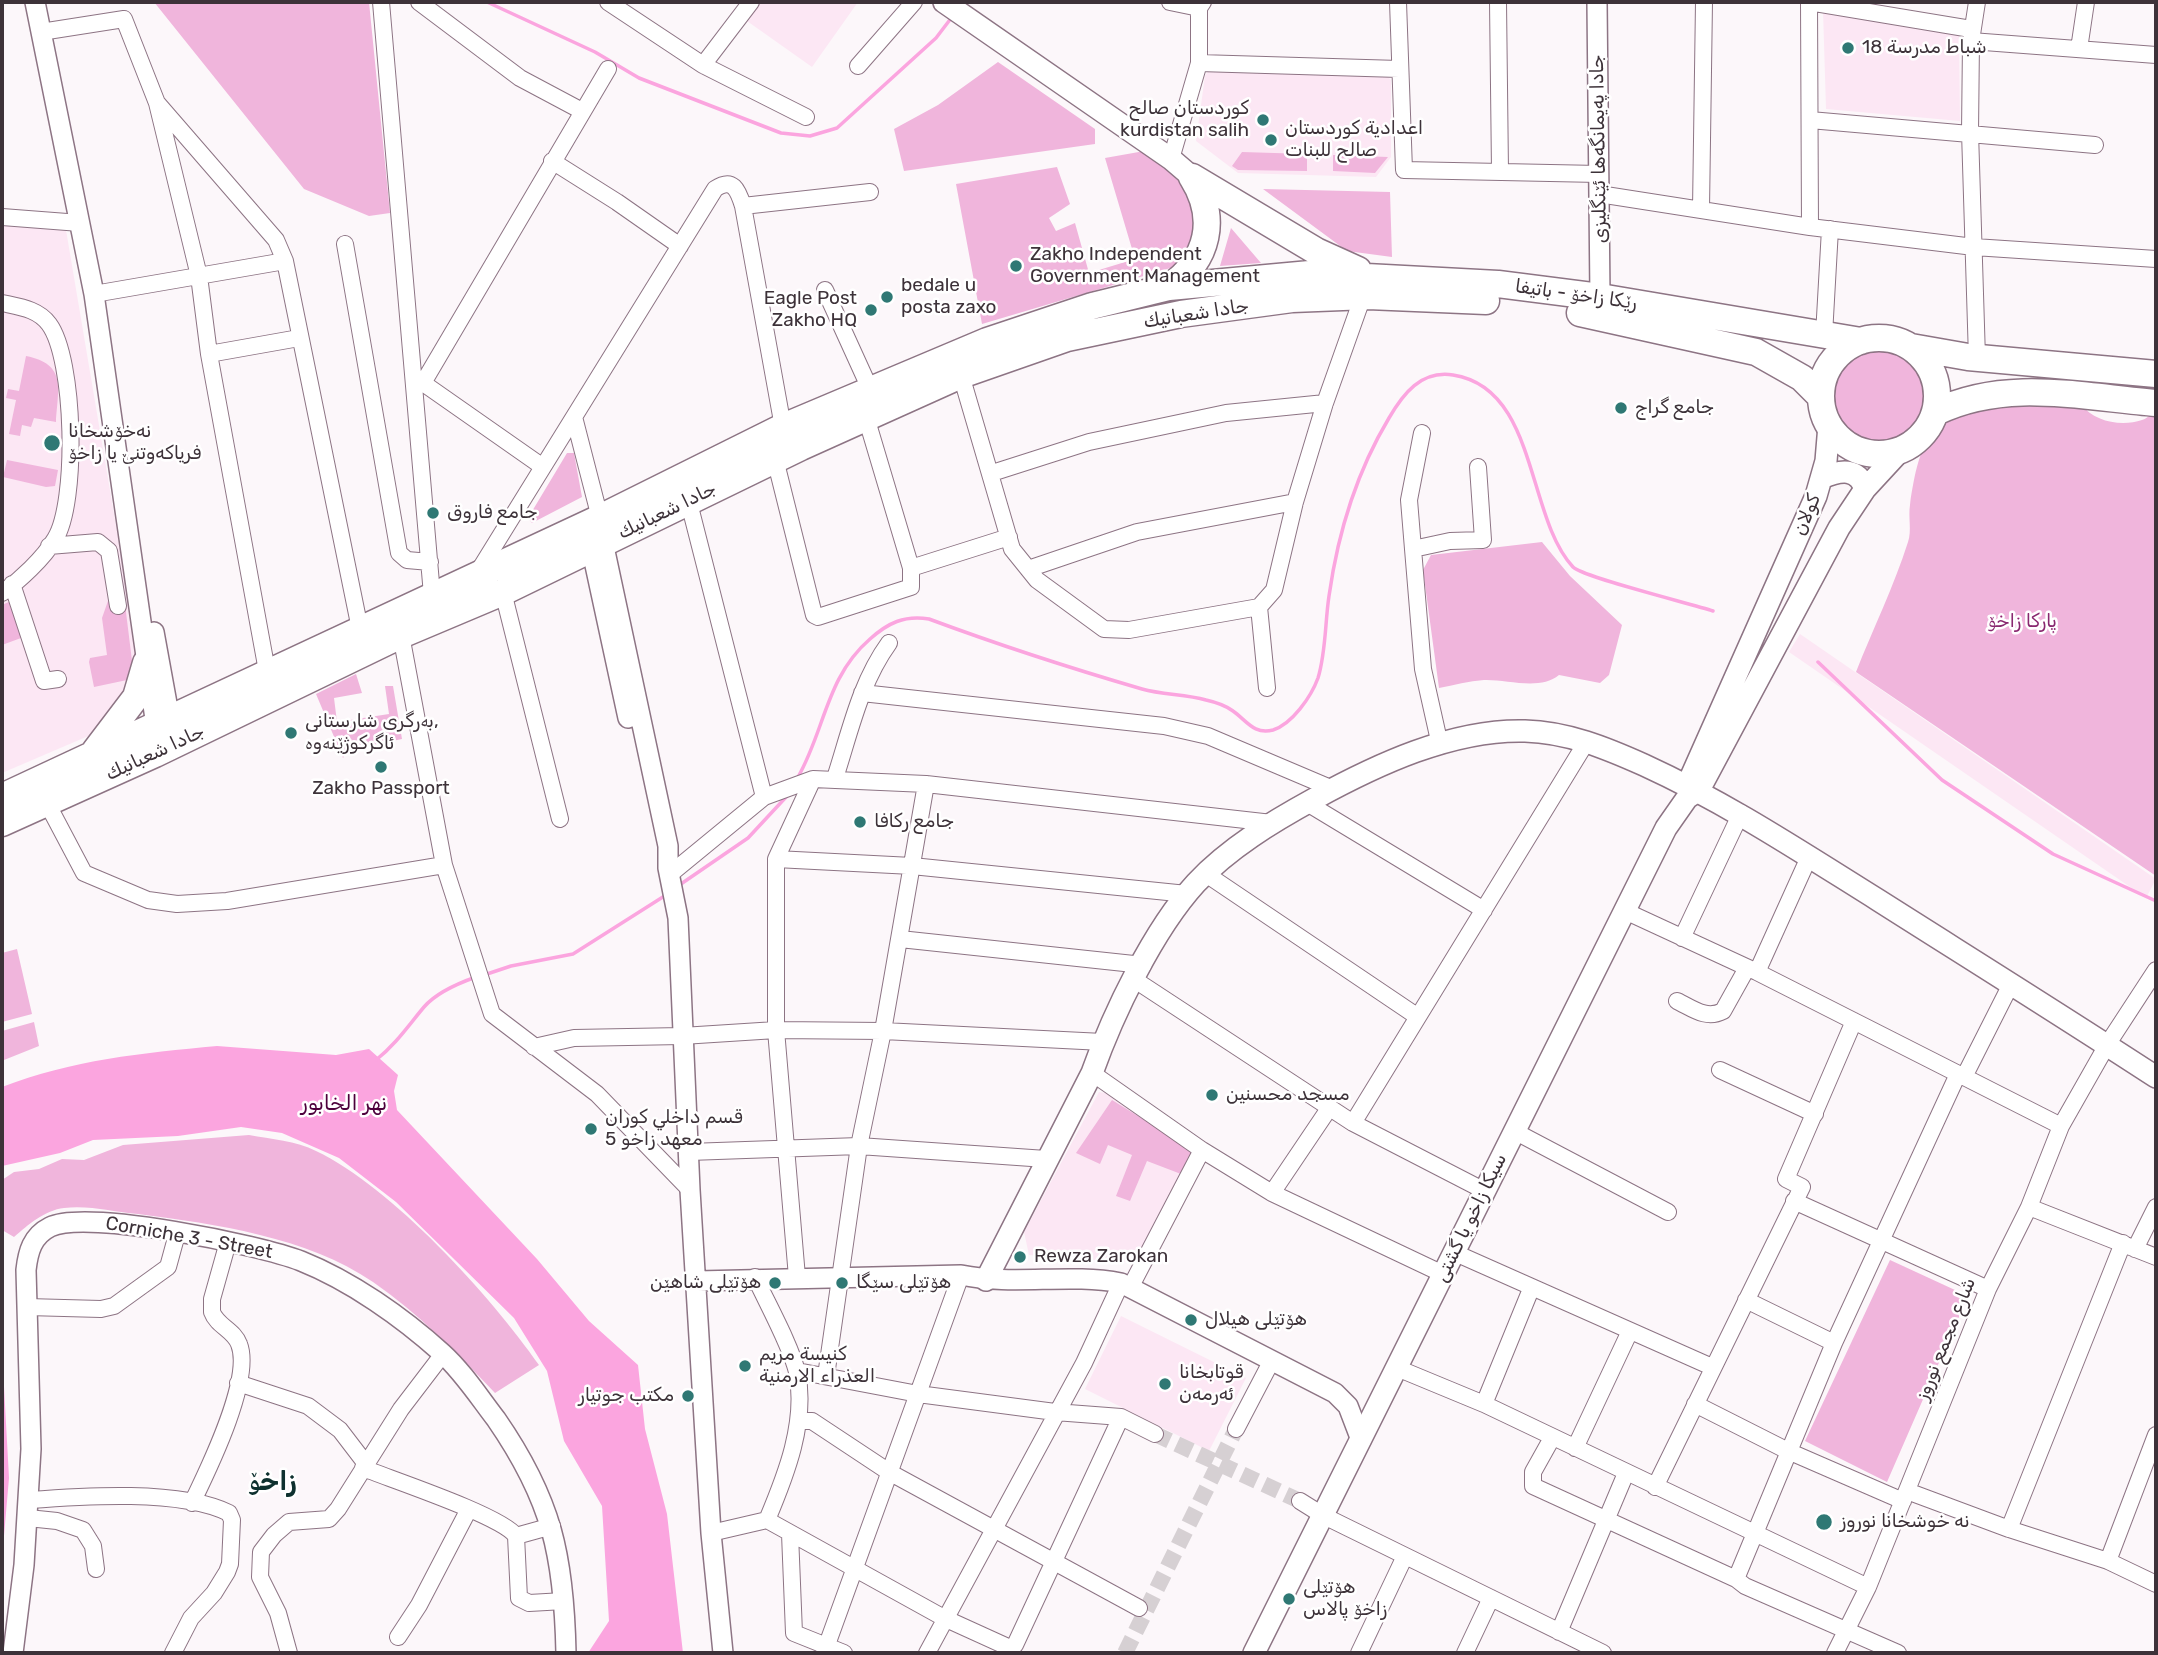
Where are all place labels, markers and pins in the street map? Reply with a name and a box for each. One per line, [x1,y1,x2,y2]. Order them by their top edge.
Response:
place label: 18 شباط مدرسة [1862,37,1987,59]
marker: 18 شباط مدرسة [1840,40,1856,56]
place label: كوردستان صالح kurdistan salih [1120,98,1249,142]
marker: كوردستان صالح kurdistan salih [1255,112,1271,128]
place label: اعدادية كوردستان صالح للبنات [1285,118,1423,162]
marker: اعدادية كوردستان صالح للبنات [1263,132,1279,148]
place label: Zakho Independent Government Management [1030,244,1260,288]
marker: Zakho Independent Government Management [1008,258,1024,274]
place label: bedale u posta zaxo [901,275,997,319]
place label: Eagle Post Zakho HQ [764,288,857,332]
marker: bedale u posta zaxo [879,289,895,305]
marker: Eagle Post Zakho HQ [863,302,879,318]
place label: جامع گراج [1635,397,1714,419]
marker: جامع گراج [1613,400,1629,416]
place label: نه‌خۆشخانا فرياكه‌وتنێ يا زاخۆ [68,421,201,465]
marker: نه‌خۆشخانا فرياكه‌وتنێ يا زاخۆ [42,433,62,453]
place label: جامع فاروق [447,502,538,524]
marker: جامع فاروق [425,505,441,521]
place label: بەرگری شارستانی, ئاگرکوژێنەوە [305,711,439,755]
marker: بەرگری شارستانی, ئاگرکوژێنەوە [283,725,299,741]
marker: Zakho Passport [373,759,389,775]
place label: Zakho Passport [312,778,450,800]
place label: جامع ركافا [874,811,954,833]
marker: جامع ركافا [852,814,868,830]
place label: مسجد محسنين [1226,1084,1349,1106]
marker: مسجد محسنين [1204,1087,1220,1103]
place label: قسم داخلي كوران معهد زاخو 5 [605,1107,743,1151]
marker: قسم داخلي كوران معهد زاخو 5 [583,1121,599,1137]
place label: Rewza Zarokan [1034,1246,1168,1268]
marker: Rewza Zarokan [1012,1249,1028,1265]
place label: هۆتێلی شاهێن [650,1272,761,1294]
place label: هۆتێلی سێگا [856,1272,951,1294]
marker: هۆتێلی شاهێن [767,1275,783,1291]
marker: هۆتێلی سێگا [834,1275,850,1291]
place label: هۆتێلی هیلال [1205,1309,1307,1331]
marker: هۆتێلی هیلال [1183,1312,1199,1328]
place label: كنيسة مريم العذراء الارمنية [759,1344,875,1388]
marker: كنيسة مريم العذراء الارمنية [737,1358,753,1374]
place label: قوتابخانا ئه‌رمه‌ن [1179,1362,1243,1406]
marker: قوتابخانا ئه‌رمه‌ن [1157,1376,1173,1392]
place label: مکتب جوتیار [579,1385,674,1407]
marker: مکتب جوتیار [680,1388,696,1404]
place label: نه خوشخانا نوروز [1840,1511,1970,1533]
marker: نه خوشخانا نوروز [1814,1512,1834,1532]
place label: هۆتێلی زاخۆ پالاس [1303,1577,1387,1621]
marker: هۆتێلی زاخۆ پالاس [1281,1591,1297,1607]

